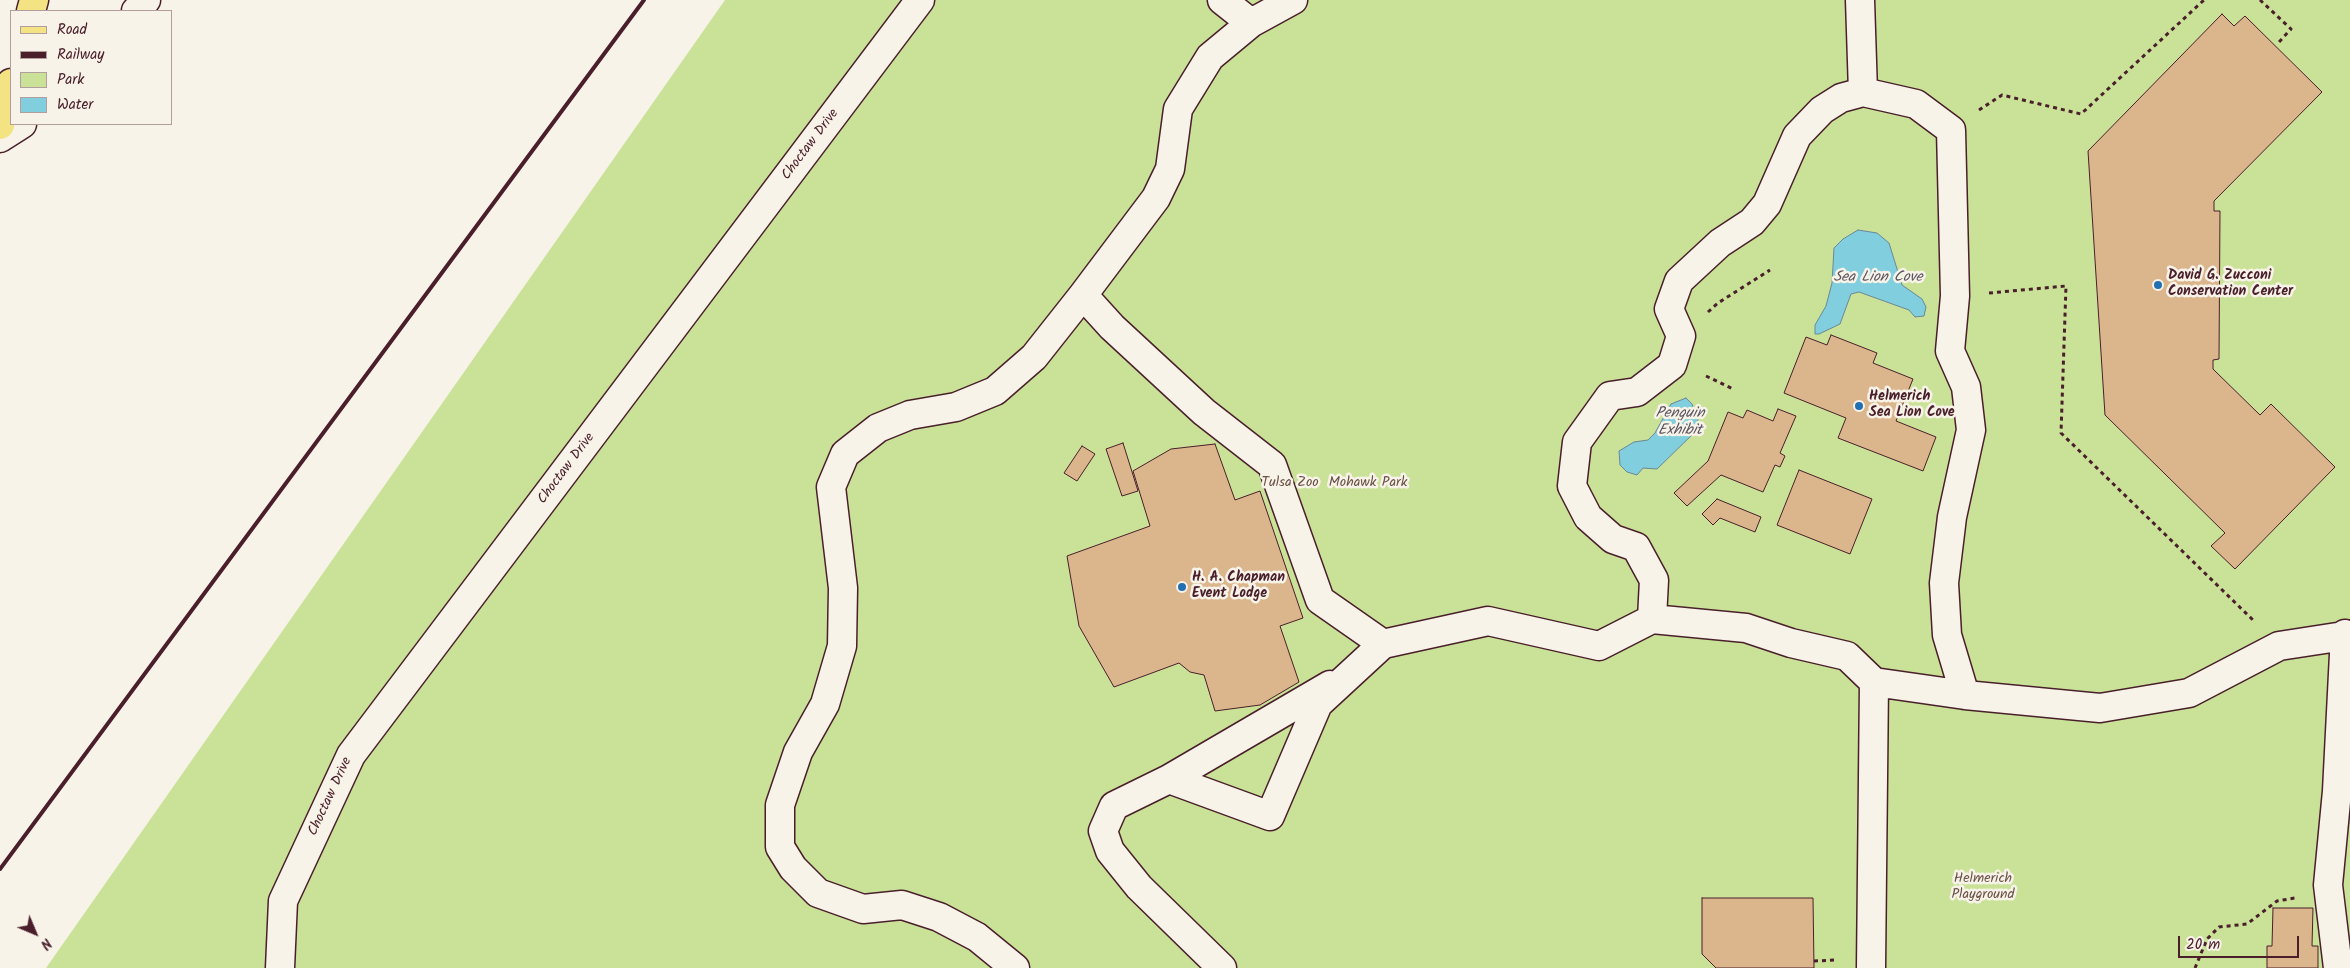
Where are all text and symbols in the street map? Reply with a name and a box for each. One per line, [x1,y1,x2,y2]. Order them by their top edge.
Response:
legend [10,10,172,125]
text: Road [57,18,87,42]
text: Railway [57,43,104,67]
text: Park [57,68,84,92]
text: Water [57,93,93,117]
street label: Choctaw Drive [779,106,843,184]
water label: Sea Lion Cove [1833,269,1923,287]
place label: David G. Zucconi Conservation Center [2168,269,2293,302]
marker: David G. Zucconi Conservation Center [2152,279,2164,291]
place label: Helmerich Sea Lion Cove [1869,390,1955,422]
marker: Helmerich Sea Lion Cove [1853,400,1865,412]
water label: Penguin Exhibit [1656,405,1704,440]
street label: Choctaw Drive [535,430,599,508]
park label: Tulsa Zoo [1261,476,1319,492]
park label: Mohawk Park [1329,476,1407,492]
place label: H. A. Chapman Event Lodge [1192,571,1285,604]
marker: H. A. Chapman Event Lodge [1176,581,1188,593]
street label: Choctaw Drive [305,755,357,839]
park label: Helmerich Playground [1952,872,2014,904]
north arrow [10,908,60,958]
scale bar [2180,926,2301,958]
text: N [35,933,57,955]
text: 20 m [2186,933,2220,957]

